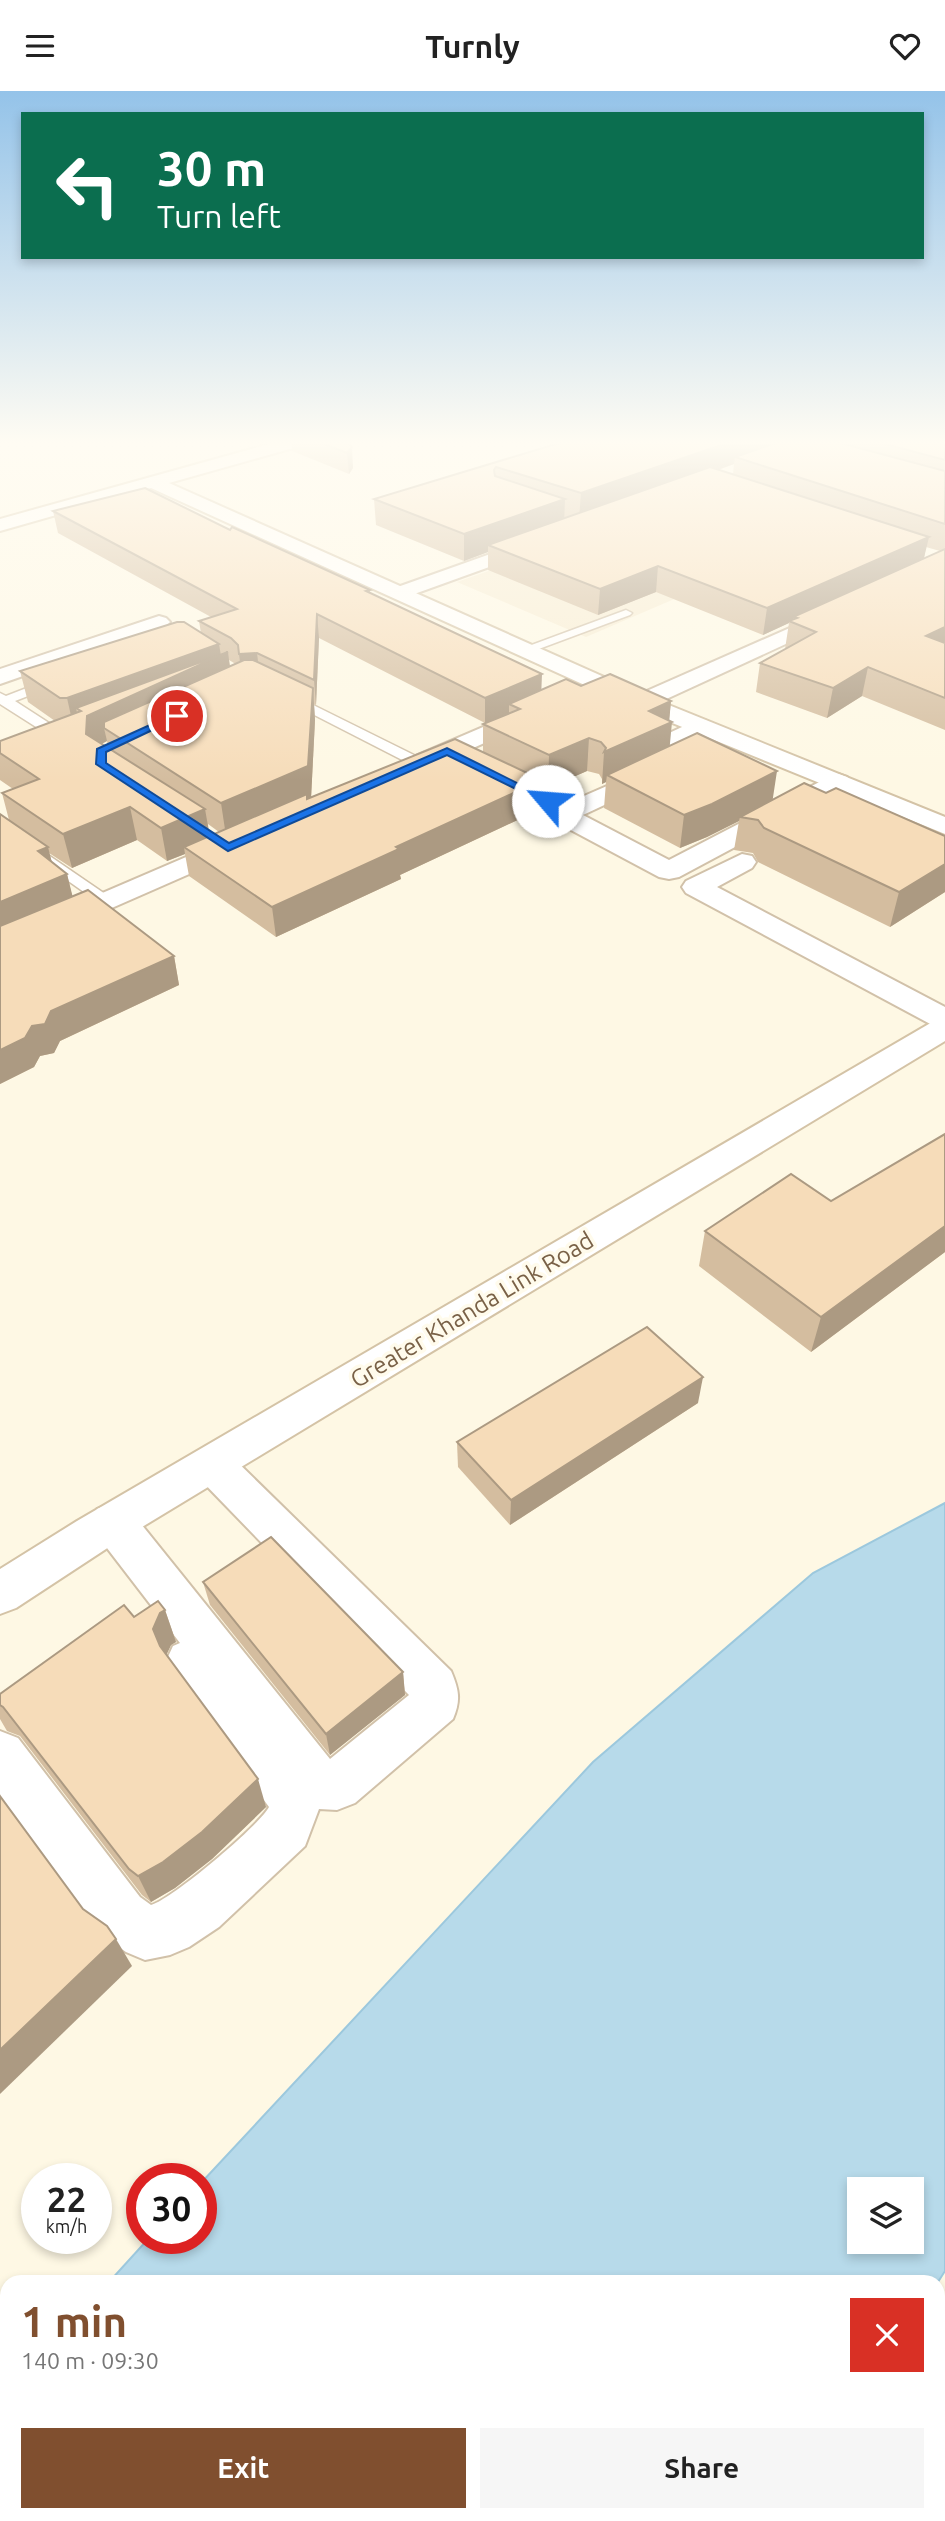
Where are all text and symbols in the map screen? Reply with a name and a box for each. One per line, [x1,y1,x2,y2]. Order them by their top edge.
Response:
icon: menu [21,27,59,65]
icon: heart [886,27,924,65]
text: Turnly [425,28,520,64]
icon: left [42,140,133,231]
text: 30 m [157,140,266,195]
text: Turn left [157,198,281,234]
pin [147,686,207,746]
icon: arrive [158,697,196,735]
position arrow [511,764,585,838]
street label: Greater Khanda Link Road [345,1226,598,1393]
speed limit sign: 30 [126,2163,217,2254]
map controls [847,2177,924,2254]
button: layers [847,2177,924,2254]
text: 22 [47,2179,86,2219]
text: km/h [46,2216,87,2236]
text: 1 min [21,2298,127,2345]
button: close [850,2298,924,2372]
text: 140 m · 09:30 [21,2348,159,2373]
button: Exit [21,2428,466,2508]
button: Share [480,2428,924,2508]

